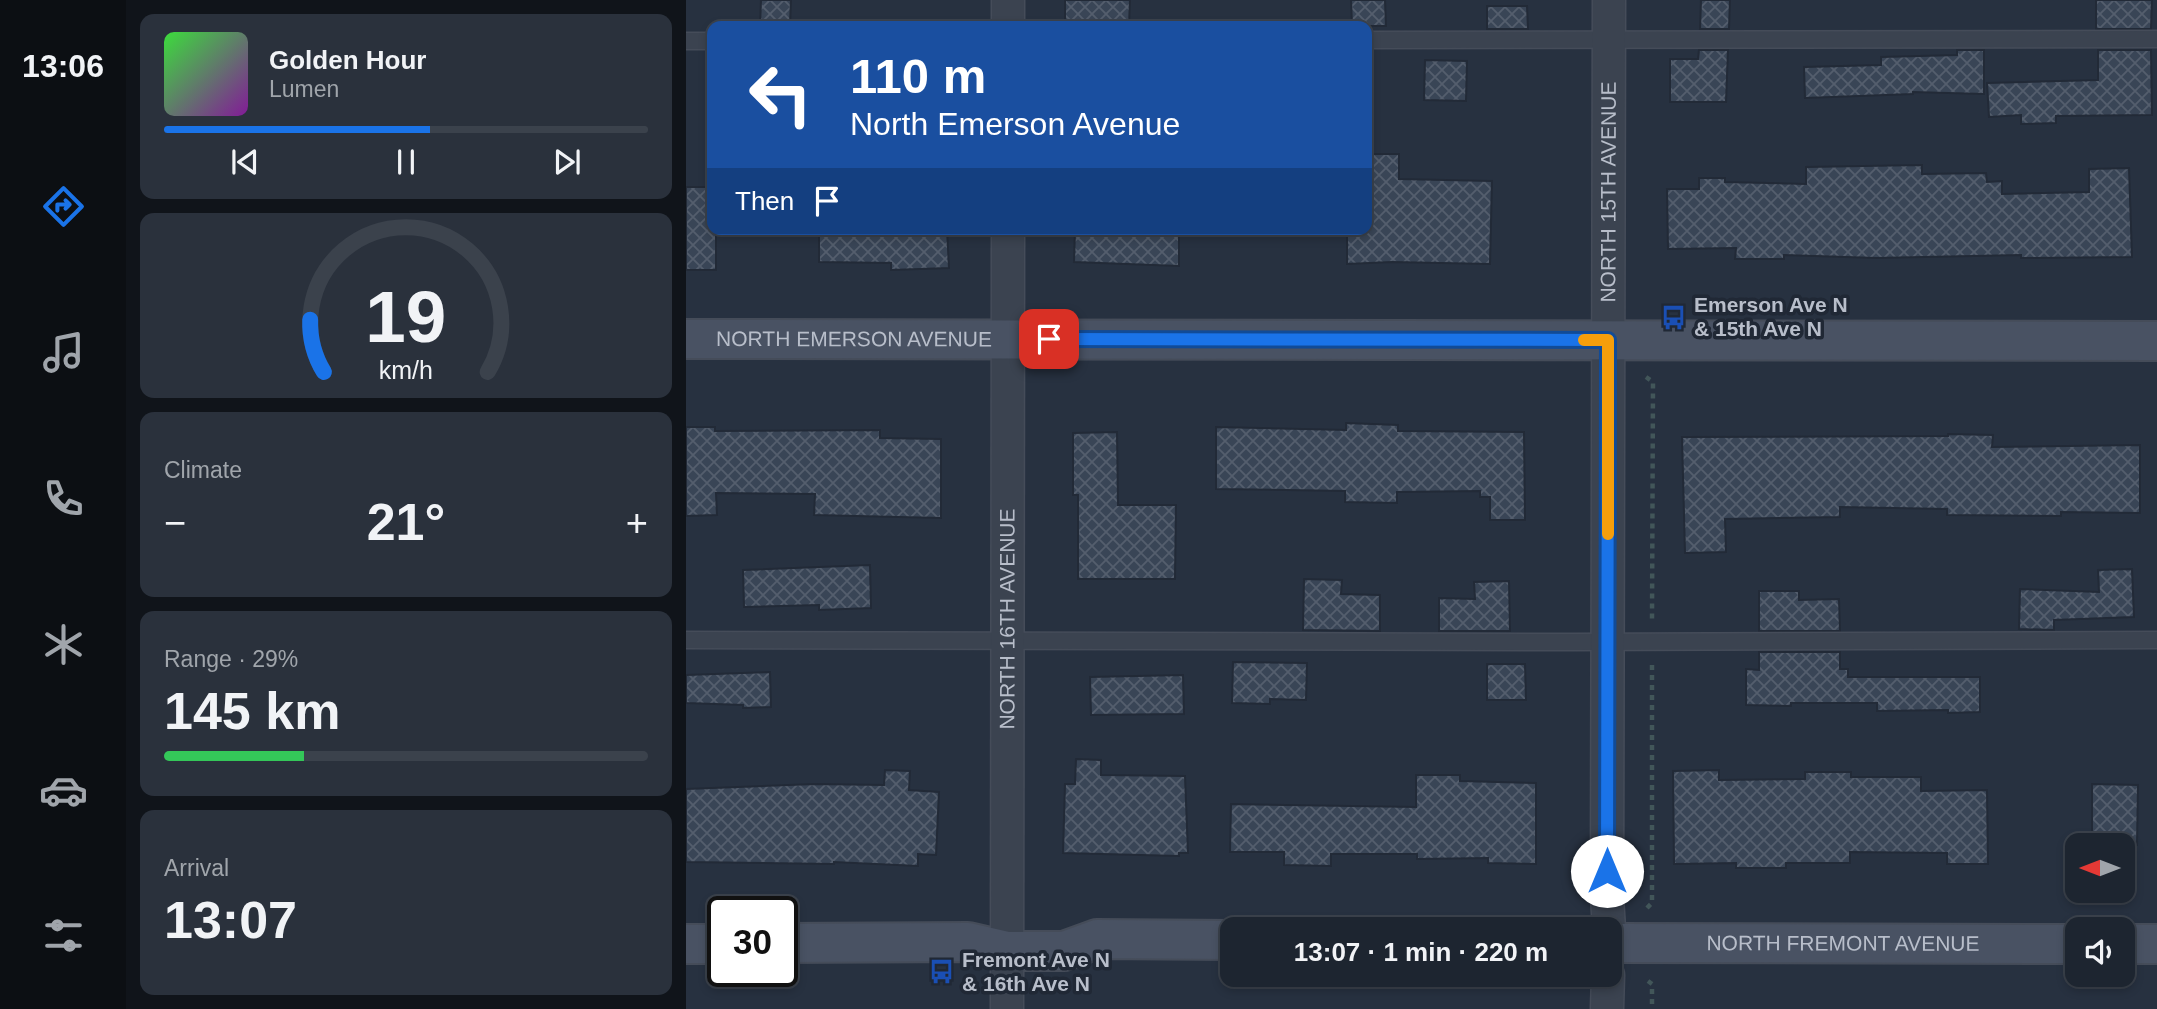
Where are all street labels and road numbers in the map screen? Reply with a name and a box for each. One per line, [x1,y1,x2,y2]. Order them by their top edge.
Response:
street label: NORTH 15TH AVENUE [1596,82,1620,303]
street label: NORTH EMERSON AVENUE [716,327,992,350]
street label: NORTH 16TH AVENUE [995,508,1019,730]
street label: NORTH FREMONT AVENUE [1706,931,1980,955]

